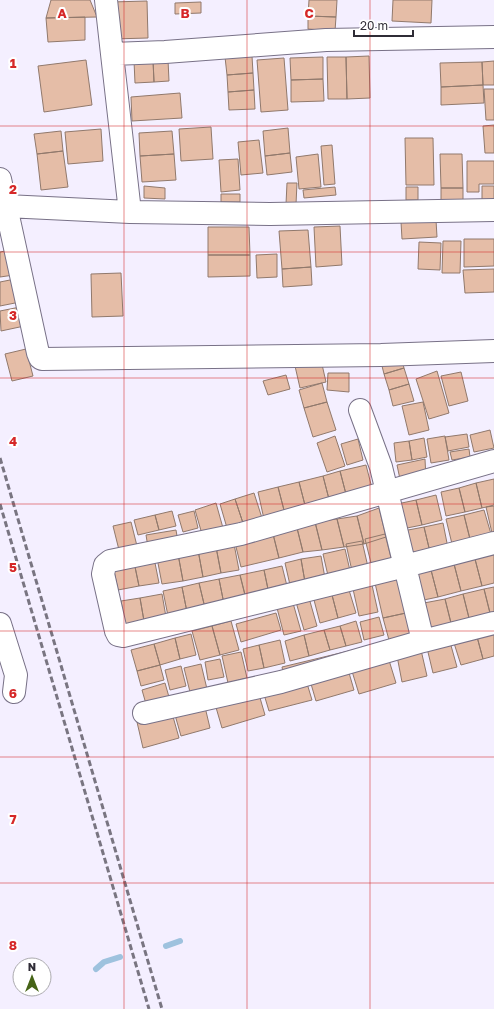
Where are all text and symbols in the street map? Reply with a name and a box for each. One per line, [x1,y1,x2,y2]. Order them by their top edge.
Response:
text: A [57,5,67,21]
text: B [180,5,190,21]
text: C [304,5,314,21]
scale bar [354,12,413,38]
text: 20 m [360,18,388,33]
text: 1 [10,55,17,71]
text: 2 [9,181,17,197]
text: 3 [9,307,17,323]
text: 4 [9,433,17,449]
text: 5 [9,559,17,575]
text: 6 [9,685,17,701]
text: 7 [9,811,17,827]
text: 8 [9,937,17,953]
north arrow [12,957,52,997]
text: N [28,960,36,973]

